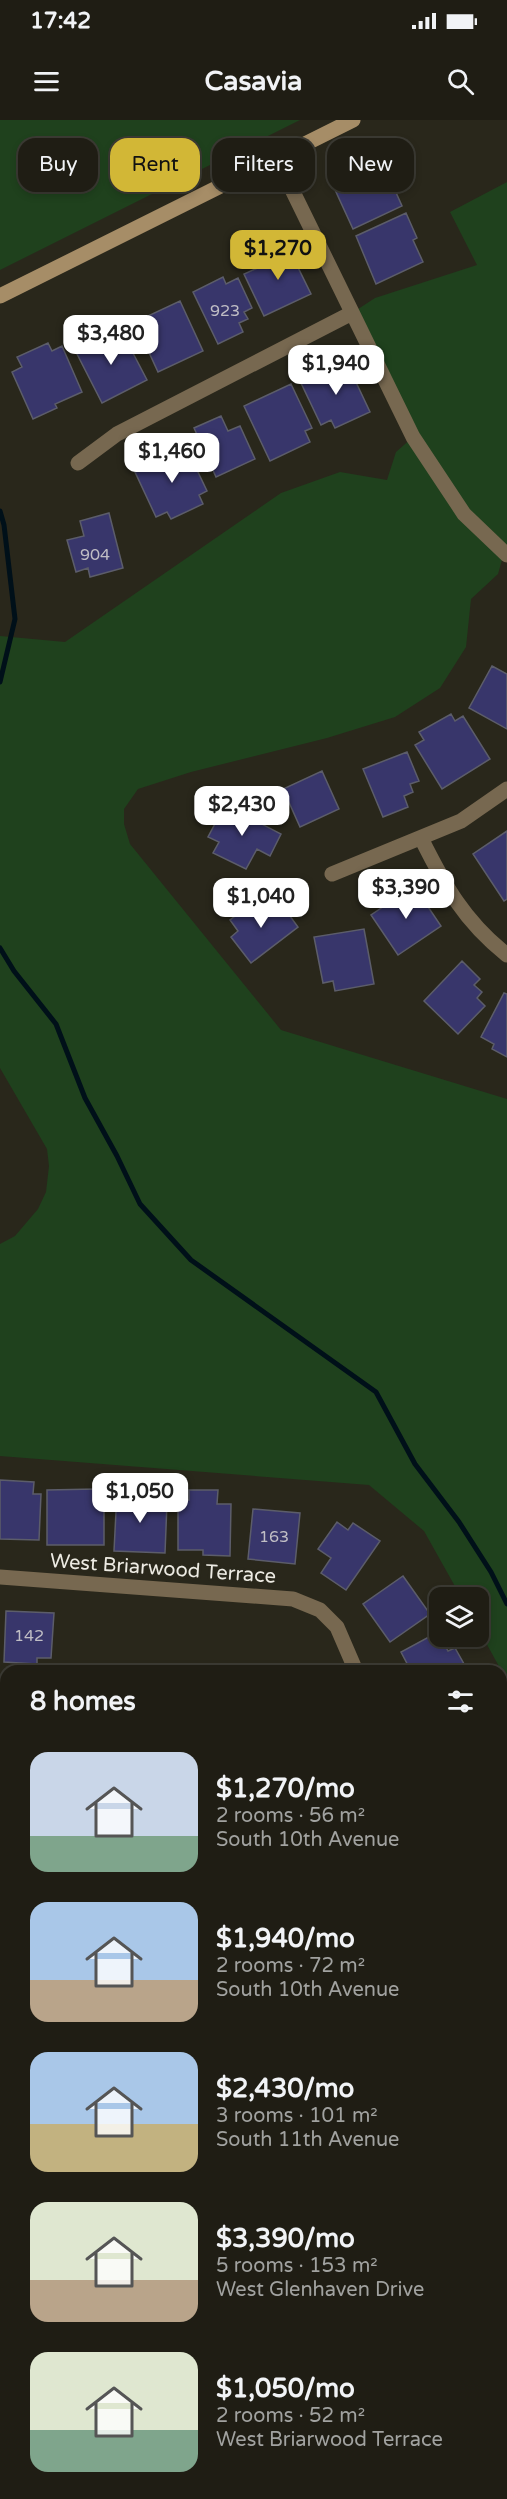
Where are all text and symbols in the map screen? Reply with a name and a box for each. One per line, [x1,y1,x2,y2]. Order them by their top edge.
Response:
text: 17:42 [30,8,91,34]
icon: menu [30,65,63,98]
text: Casavia [204,65,303,98]
icon: search [444,65,477,98]
chip: Buy [18,138,98,192]
chip: Rent [110,138,200,192]
chip: Filters [212,138,315,192]
chip: New [327,138,414,192]
pin: $1,270 [229,230,327,281]
text: $1,270 [244,237,312,261]
house number: 923 [210,301,240,321]
pin: $3,480 [62,315,160,366]
text: $3,480 [77,322,145,346]
pin: $1,940 [287,345,385,396]
text: $1,940 [302,352,370,376]
pin: $1,460 [123,433,221,484]
text: $1,460 [138,440,206,464]
house number: 904 [80,545,110,565]
pin: $2,430 [193,786,291,837]
text: $2,430 [208,793,276,817]
pin: $3,390 [357,869,455,920]
text: $3,390 [372,876,440,900]
pin: $1,040 [212,878,310,929]
text: $1,040 [227,885,295,909]
pin: $1,050 [91,1473,189,1524]
text: $1,050 [106,1480,174,1504]
house number: 163 [259,1527,289,1547]
street label: West Briarwood Terrace [49,1549,277,1589]
map controls [429,1587,489,1647]
button: layers [429,1587,489,1647]
house number: 142 [14,1626,44,1646]
icon: filters [444,1685,477,1718]
text: 8 homes [30,1686,136,1717]
text: $1,270/mo [216,1773,355,1804]
icon: home [78,1776,150,1848]
text: 2 rooms · 56 m² [216,1804,365,1828]
text: South 10th Avenue [216,1828,399,1852]
text: $1,940/mo [216,1923,355,1954]
icon: home [78,1926,150,1998]
text: 2 rooms · 72 m² [216,1954,365,1978]
text: South 10th Avenue [216,1978,399,2002]
text: $2,430/mo [216,2073,354,2104]
icon: home [78,2076,150,2148]
text: 3 rooms · 101 m² [216,2104,378,2128]
text: South 11th Avenue [216,2128,399,2152]
text: $3,390/mo [216,2223,355,2254]
icon: home [78,2226,150,2298]
text: 5 rooms · 153 m² [216,2254,378,2278]
text: West Glenhaven Drive [216,2278,424,2302]
text: $1,050/mo [216,2373,355,2404]
icon: home [78,2376,150,2448]
text: 2 rooms · 52 m² [216,2404,365,2428]
text: West Briarwood Terrace [216,2428,443,2452]

